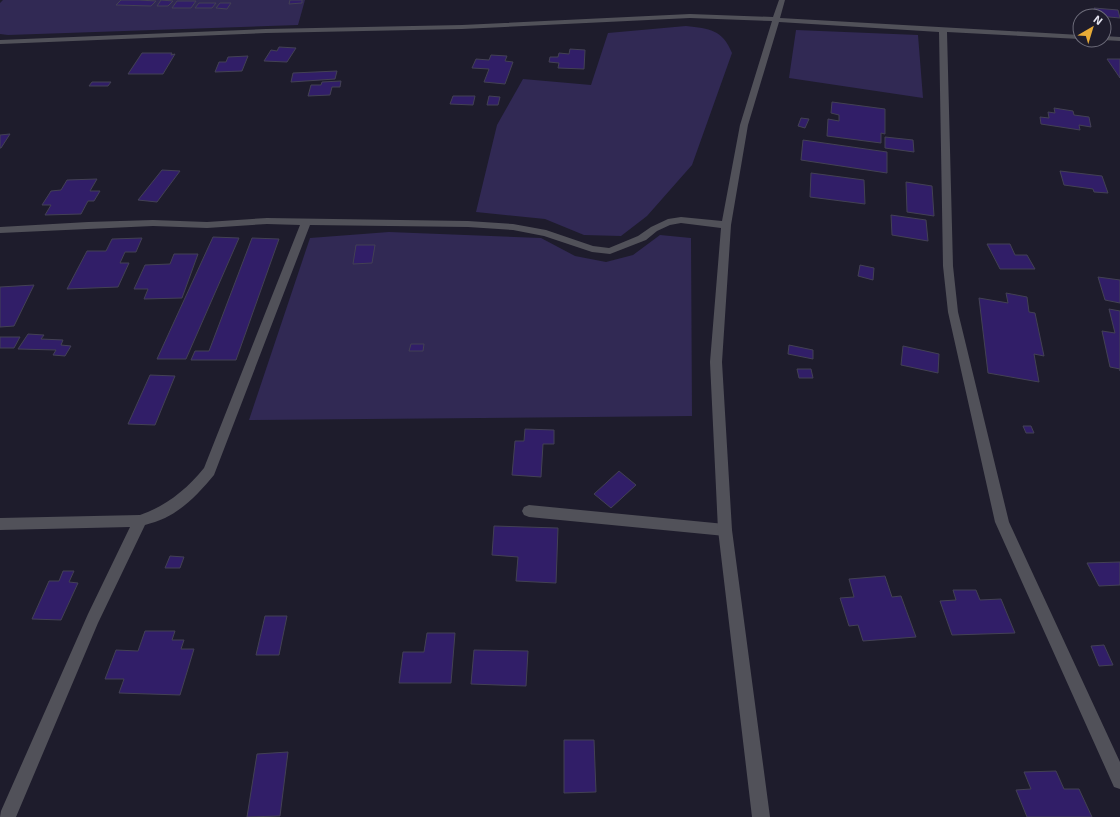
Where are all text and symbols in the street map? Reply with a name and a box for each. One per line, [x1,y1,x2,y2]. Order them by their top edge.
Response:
north arrow [1072,8,1112,48]
text: N [1091,12,1106,27]

